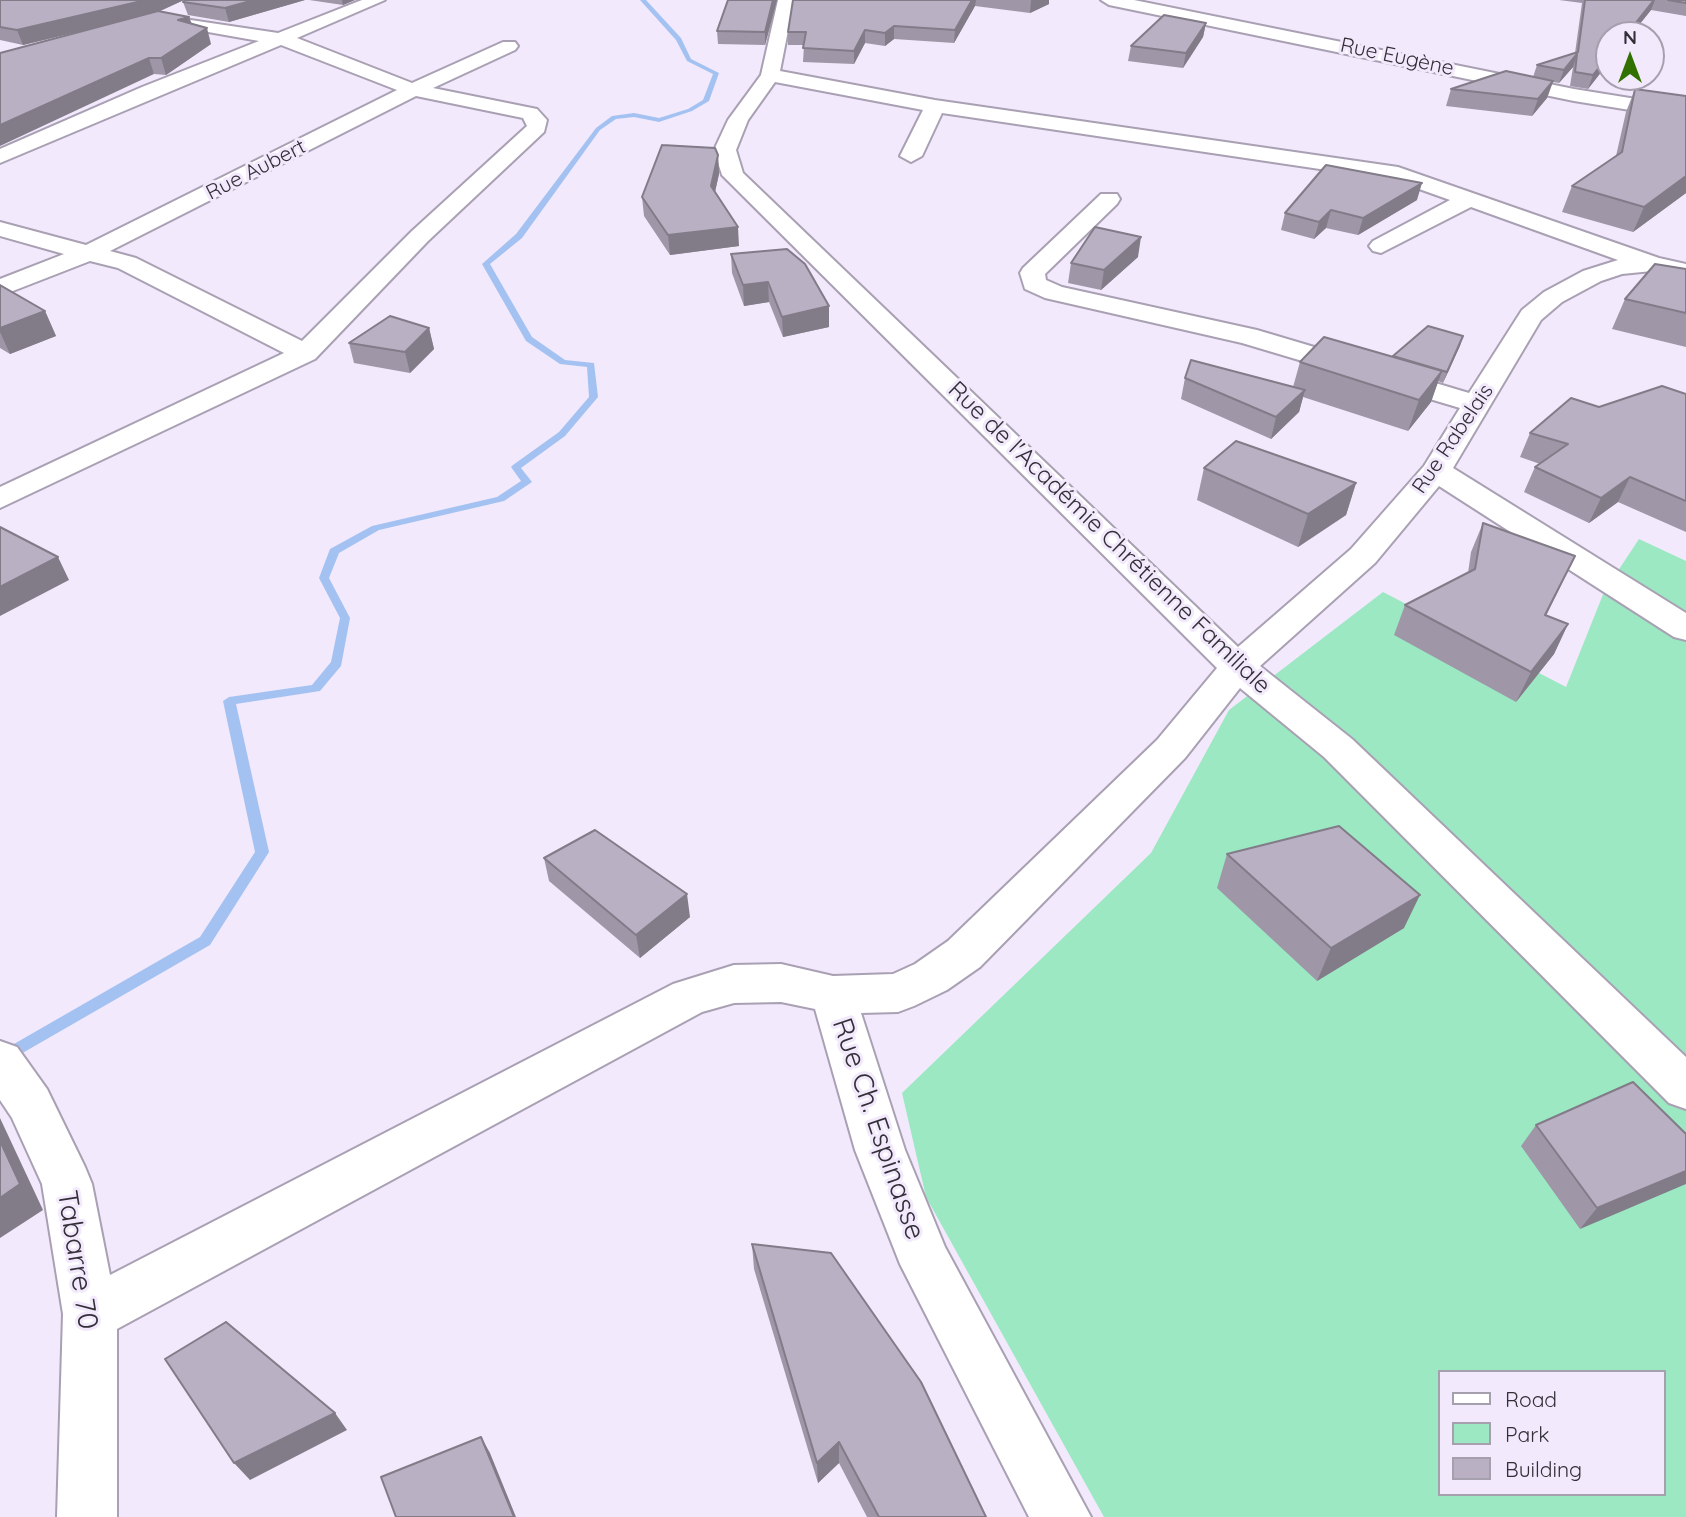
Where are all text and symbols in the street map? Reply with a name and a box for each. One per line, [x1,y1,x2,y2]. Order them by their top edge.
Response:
north arrow [1595,21,1665,91]
text: N [1623,25,1637,49]
street label: Rue Eugène [1338,33,1456,81]
street label: Rue Aubert [202,134,310,206]
street label: Rue de l'Académie Chrétienne Familiale [942,376,1276,700]
street label: Rue Rabelais [1407,379,1499,499]
street label: Rue Ch. Espinasse [824,1014,932,1244]
street label: Tabarre 70 [49,1188,105,1332]
legend [1438,1370,1665,1496]
text: Road [1505,1386,1557,1412]
text: Park [1505,1421,1549,1447]
text: Building [1505,1456,1582,1482]

